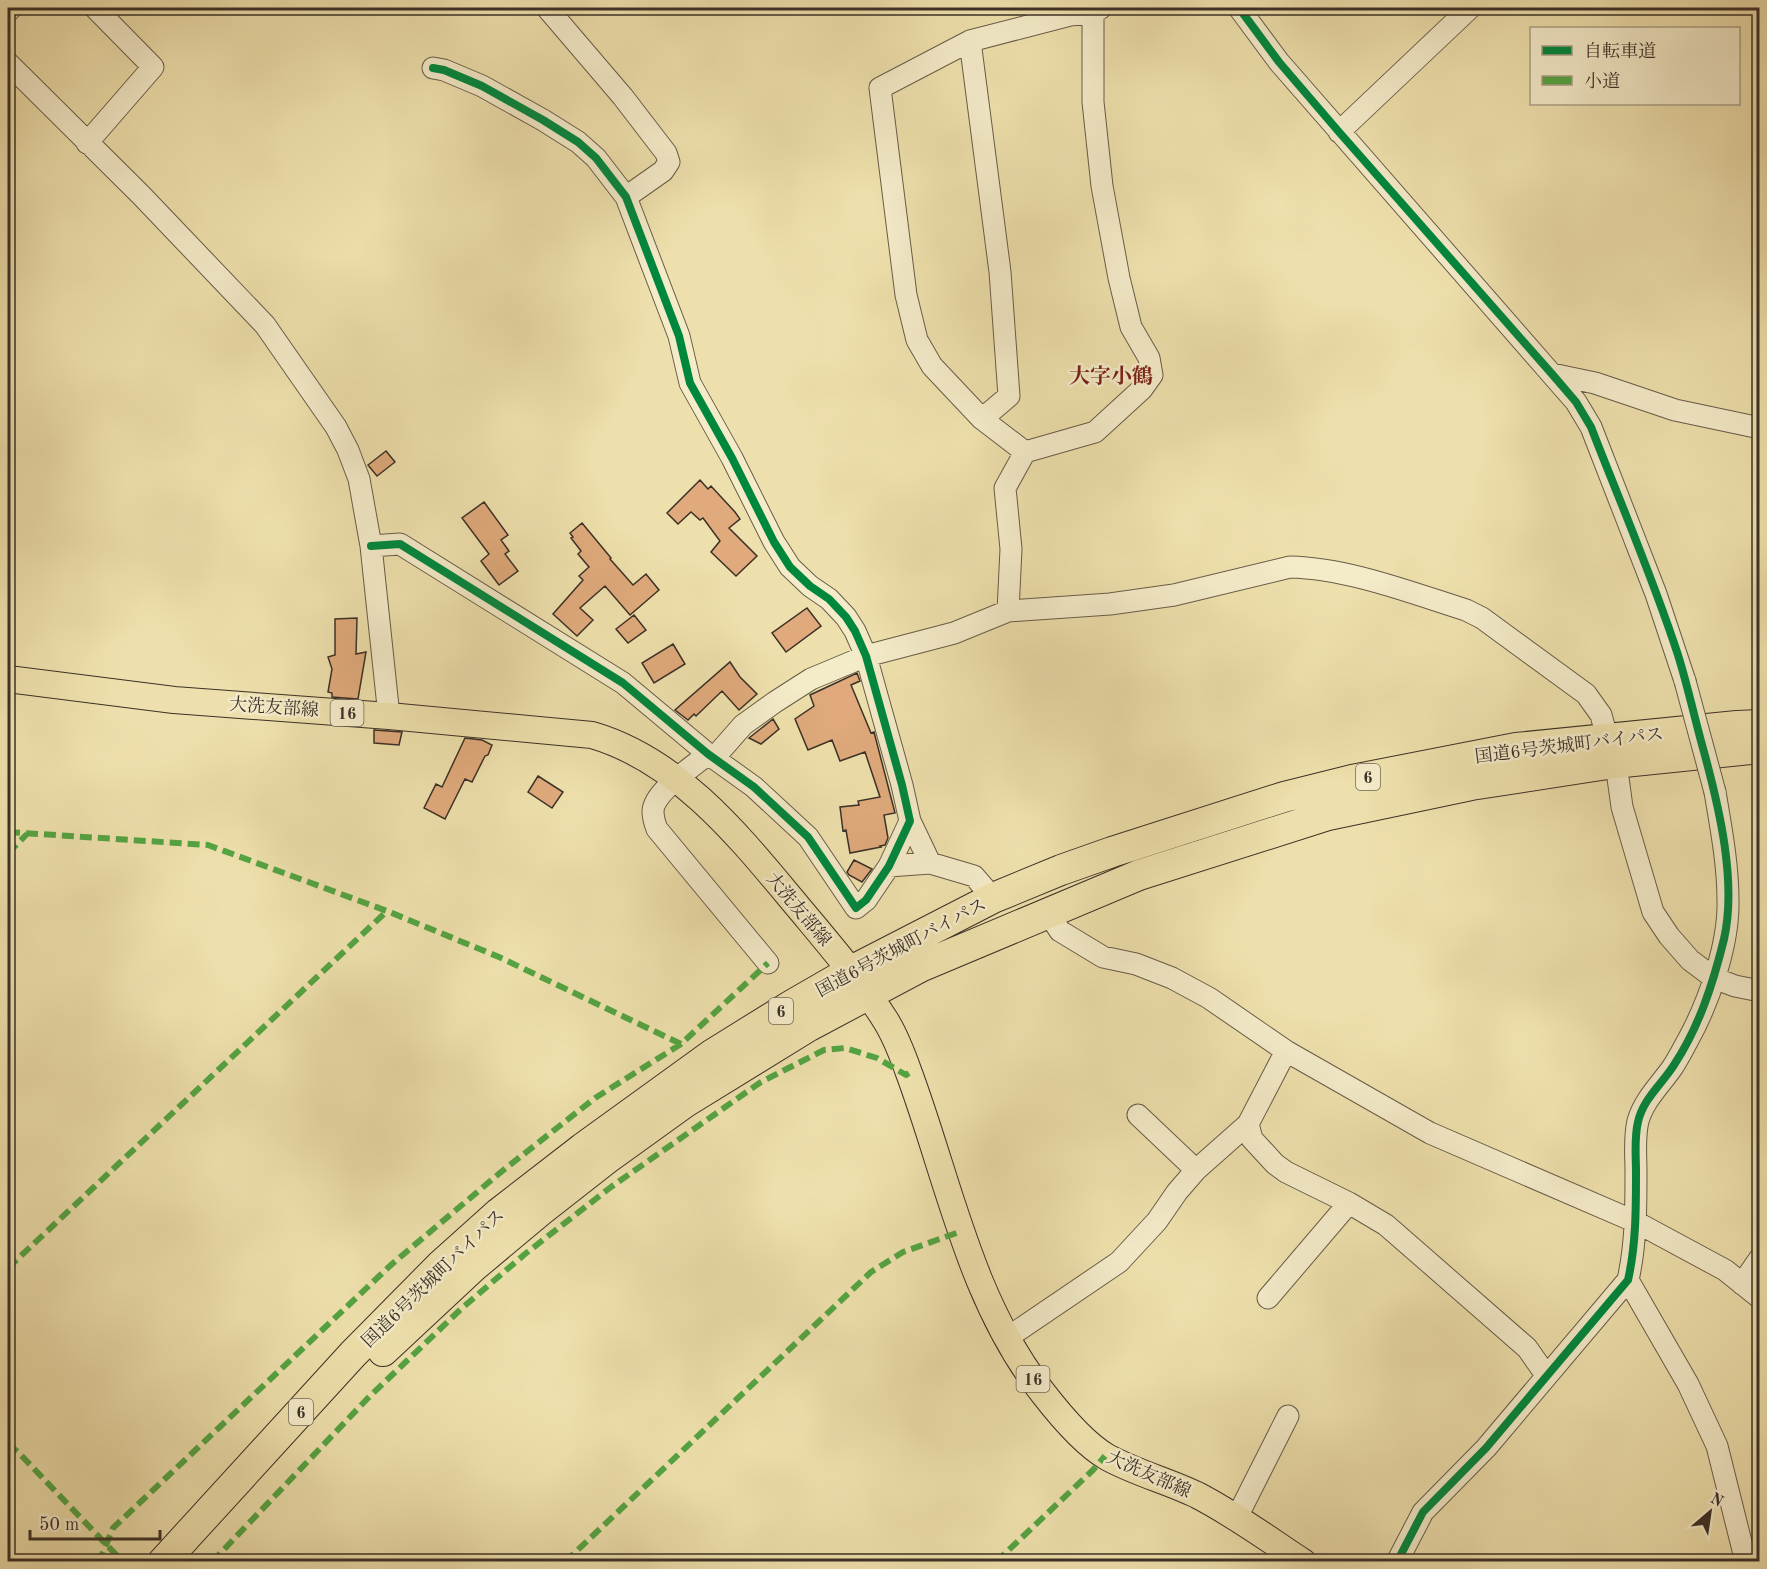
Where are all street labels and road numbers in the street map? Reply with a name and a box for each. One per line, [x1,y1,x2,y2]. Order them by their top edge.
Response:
street label: 大洗友部線 [228,694,320,720]
road number: 16 [330,700,364,726]
street label: 国道6号茨城町バイパス [1473,723,1665,767]
road number: 6 [1356,764,1380,790]
street label: 大洗友部線 [762,868,836,950]
street label: 国道6号茨城町バイパス [812,894,990,1000]
road number: 6 [769,998,793,1024]
street label: 国道6号茨城町バイパス [358,1205,508,1351]
road number: 16 [1016,1366,1050,1392]
road number: 6 [289,1399,313,1425]
street label: 大洗友部線 [1104,1447,1194,1501]

